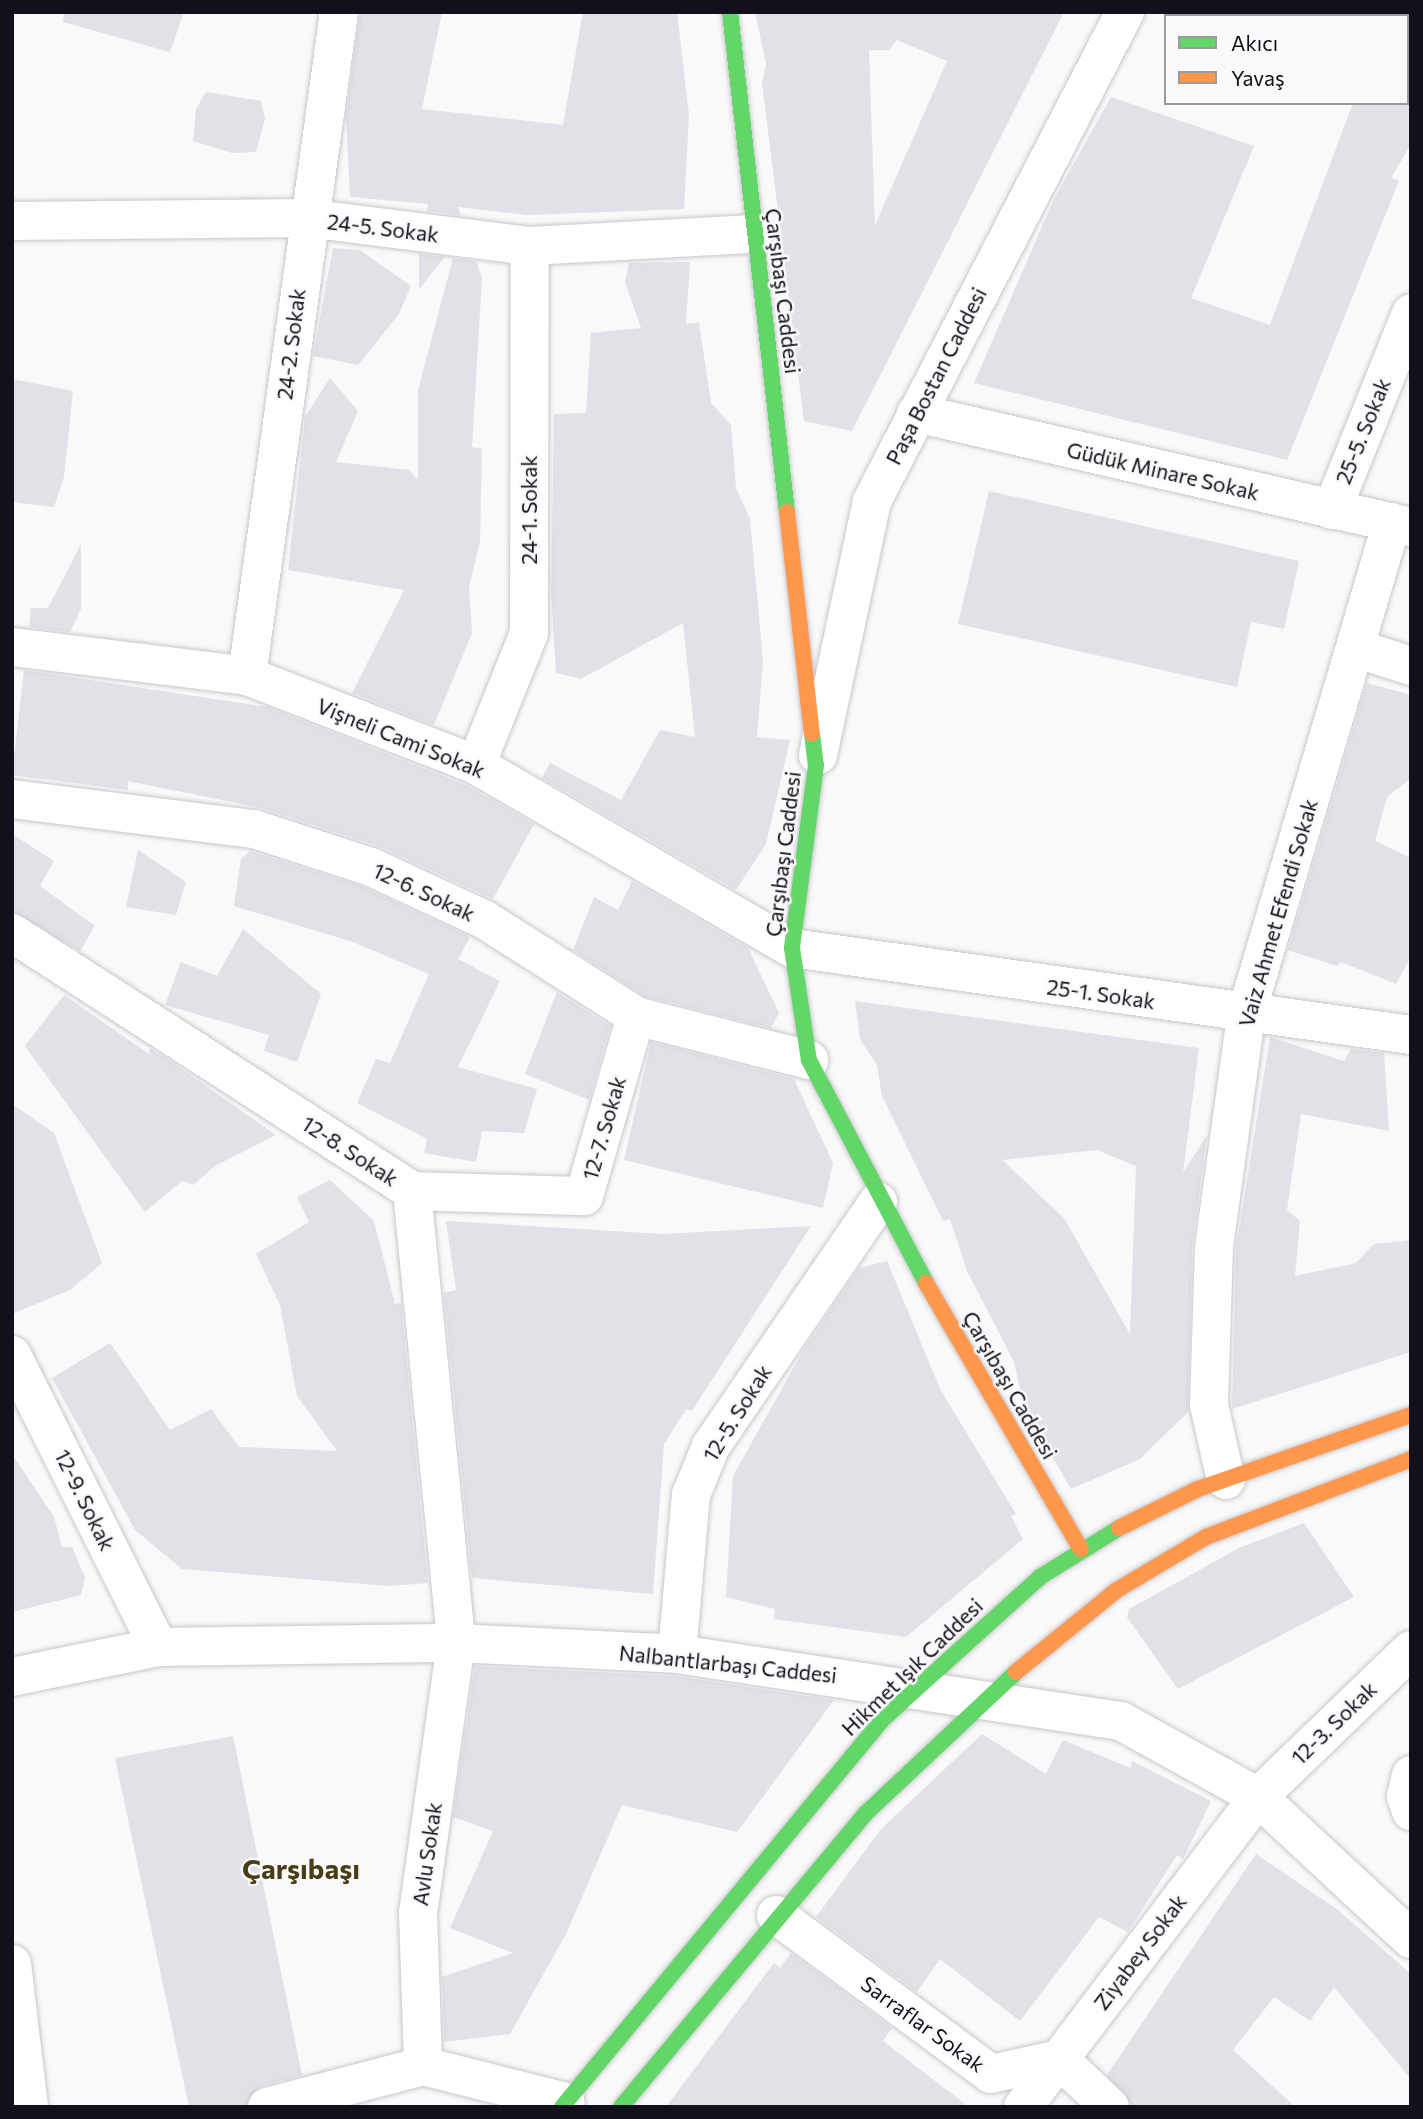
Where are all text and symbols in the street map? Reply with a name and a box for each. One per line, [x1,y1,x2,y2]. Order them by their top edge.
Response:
legend [1164,14,1409,105]
text: Akıcı [1231,30,1278,55]
text: Yavaş [1231,65,1284,90]
street label: Çarşıbaşı Caddesi [760,207,806,375]
street label: 24-5. Sokak [326,209,440,247]
street label: Paşa Bostan Caddesi [880,283,992,469]
street label: 24-2. Sokak [272,287,310,401]
street label: 25-5. Sokak [1330,374,1396,488]
street label: Güdük Minare Sokak [1064,437,1262,505]
street label: 24-1. Sokak [516,455,542,565]
street label: Vişneli Cami Sokak [313,693,489,783]
street label: Çarşıbaşı Caddesi [760,770,806,938]
street label: Vaiz Ahmet Efendi Sokak [1233,796,1323,1030]
street label: 12-6. Sokak [369,857,479,927]
street label: 25-1. Sokak [1045,974,1157,1014]
street label: 12-7. Sokak [577,1073,631,1183]
street label: 12-8. Sokak [297,1111,403,1191]
street label: Çarşıbaşı Caddesi [957,1307,1063,1463]
street label: 12-5. Sokak [697,1360,777,1466]
street label: 12-9. Sokak [50,1445,120,1555]
street label: Hikmet Işık Caddesi [836,1593,988,1741]
street label: Nalbantlarbaşı Caddesi [618,1640,838,1688]
street label: 12-3. Sokak [1286,1676,1382,1770]
street label: Avlu Sokak [407,1801,447,1907]
district label: Çarşıbaşı [242,1851,360,1885]
street label: Ziyabey Sokak [1088,1889,1192,2015]
street label: Sarraflar Sokak [856,1971,990,2077]

